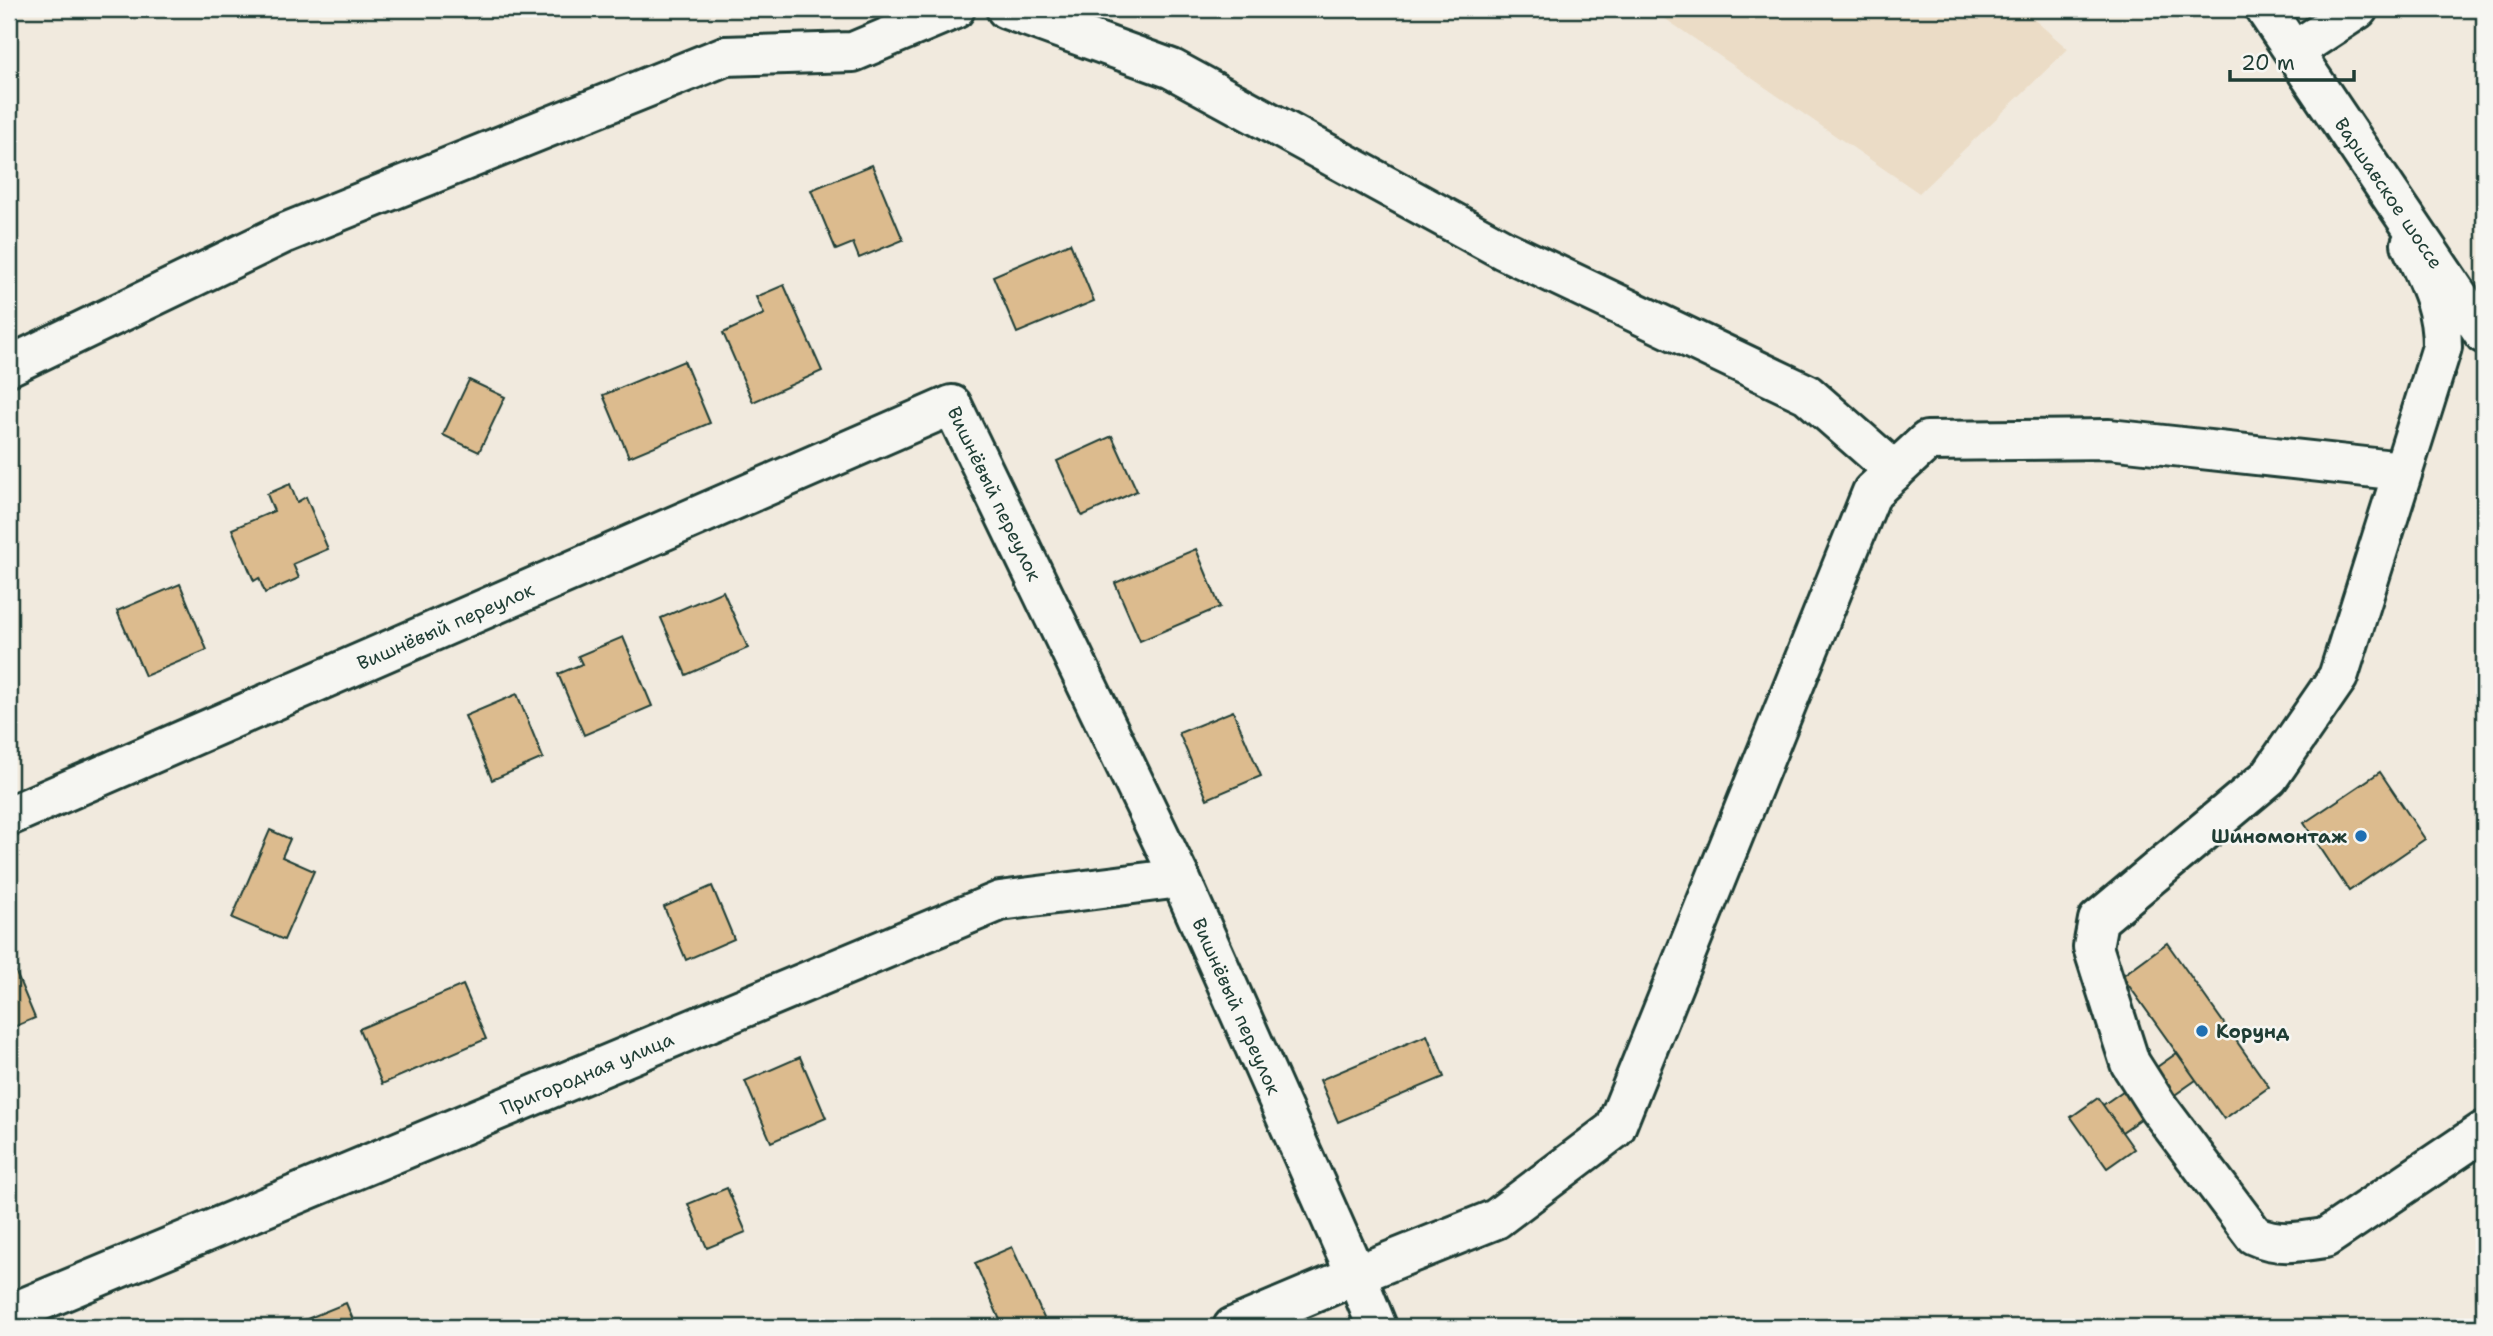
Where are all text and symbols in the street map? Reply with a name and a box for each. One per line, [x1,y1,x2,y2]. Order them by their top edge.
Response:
scale bar [2230,38,2355,82]
text: 20 m [2241,49,2295,77]
street label: Варшавское шоссе [2329,113,2449,274]
street label: Вишнёвый переулок [942,402,1047,585]
street label: Вишнёвый переулок [353,576,538,675]
place label: Шиномонтаж [2211,824,2347,849]
marker: Шиномонтаж [2353,828,2369,844]
street label: Вишнёвый переулок [1187,914,1287,1098]
place label: Корунд [2216,1019,2290,1044]
marker: Корунд [2194,1023,2210,1039]
street label: Пригородная улица [496,1026,677,1120]

